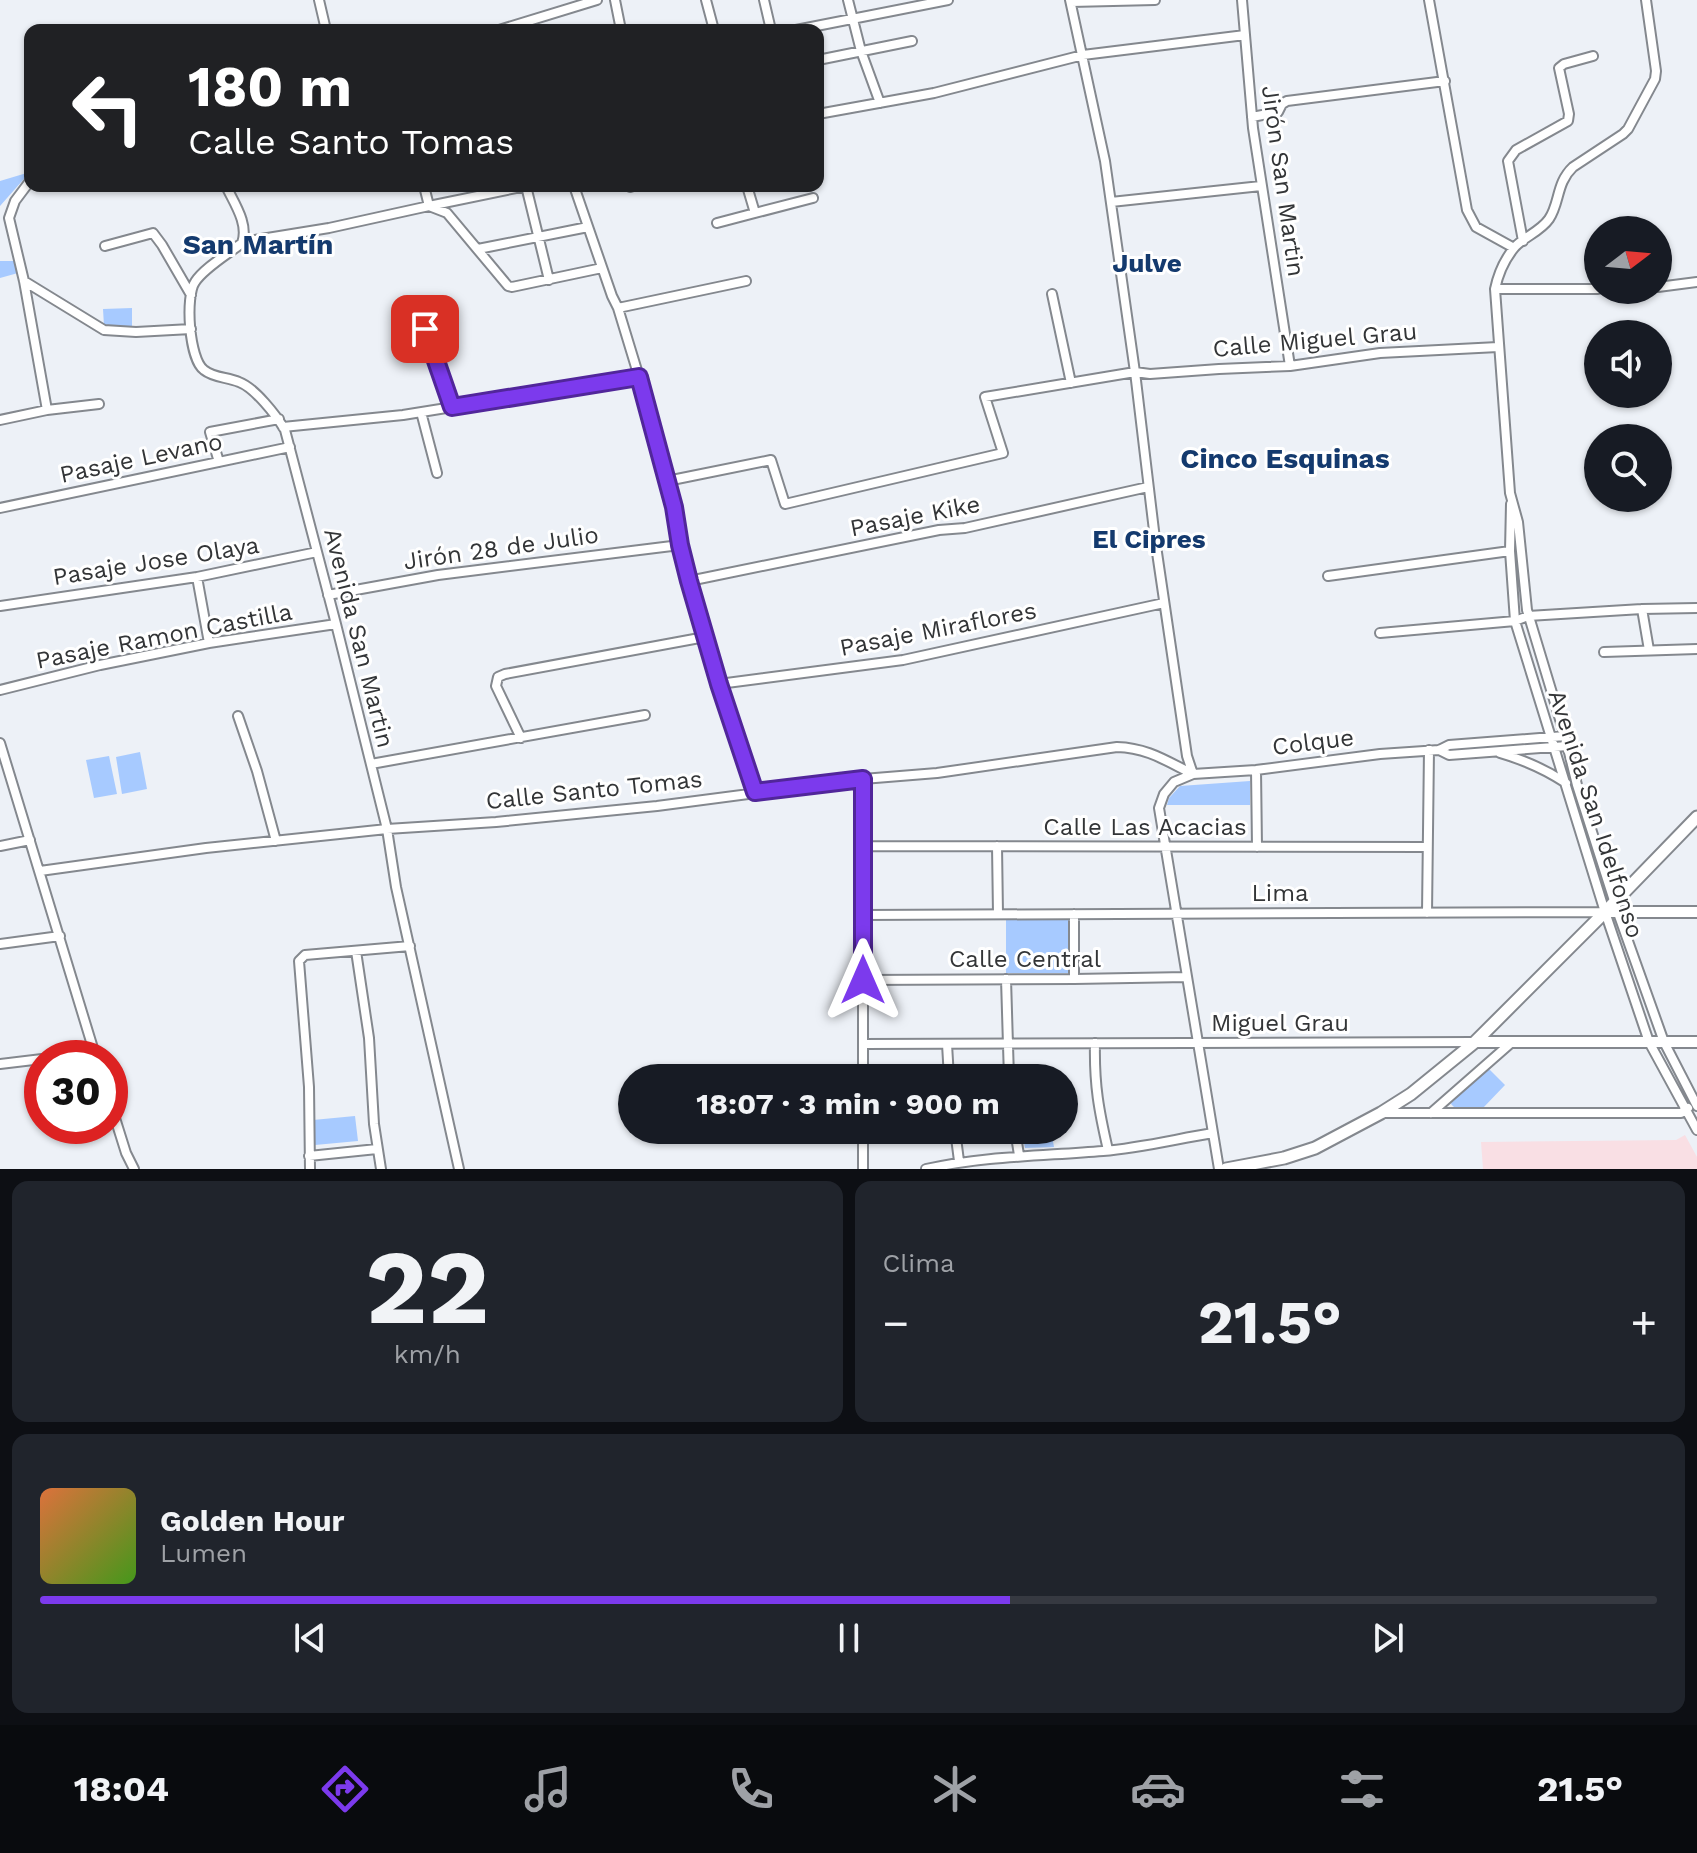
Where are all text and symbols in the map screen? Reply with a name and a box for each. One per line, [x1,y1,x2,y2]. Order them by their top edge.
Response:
text: 180 m [188,54,352,120]
icon: left [56,56,160,160]
street label: Jirón San Martin [1256,84,1310,278]
text: Calle Santo Tomas [188,121,514,163]
north arrow [1584,216,1672,304]
map controls [1584,216,1672,512]
district label: San Martín [183,228,333,261]
district label: Julve [1112,248,1182,278]
pin [391,295,459,363]
icon: arrive [403,307,447,351]
street label: Calle Miguel Grau [1212,317,1418,363]
button: sound [1584,320,1672,408]
button: search [1584,424,1672,512]
street label: Pasaje Levano [57,427,225,489]
district label: Cinco Esquinas [1180,442,1390,475]
street label: Pasaje Kike [848,490,982,542]
street label: Jirón 28 de Julio [402,520,600,576]
district label: El Cipres [1092,524,1206,554]
street label: Avenida San Martin [318,525,400,751]
street label: Pasaje Jose Olaya [51,531,261,591]
street label: Pasaje Miraflores [837,596,1039,662]
street label: Pasaje Ramon Castilla [34,597,294,675]
street label: Avenida San Idelfonso [1543,686,1649,942]
street label: Colque [1271,723,1355,761]
street label: Calle Santo Tomas [484,765,704,815]
street label: Calle Las Acacias [1043,813,1247,841]
street label: Lima [1251,879,1309,907]
position arrow [821,938,905,1022]
street label: Calle Central [949,945,1102,973]
street label: Miguel Grau [1211,1009,1349,1037]
speed limit sign: 30 [24,1040,128,1144]
text: 18:07 · 3 min · 900 m [696,1086,1000,1121]
text: 22 [365,1226,489,1348]
text: Clima [883,1248,955,1278]
text: 21.5° [1198,1287,1342,1358]
text: − [883,1297,909,1349]
text: + [1630,1297,1657,1349]
text: km/h [394,1339,461,1369]
text: Golden Hour [160,1503,344,1538]
text: Lumen [160,1538,247,1568]
icon: previous [288,1616,332,1660]
icon: pause [827,1616,871,1660]
icon: next [1366,1616,1410,1660]
icon: directions [317,1761,373,1817]
icon: music [520,1761,576,1817]
icon: phone [723,1761,779,1817]
icon: climate [927,1761,983,1817]
icon: car [1130,1761,1186,1817]
icon: filters [1334,1761,1390,1817]
text: 18:04 [74,1768,169,1810]
text: 21.5° [1537,1768,1623,1810]

